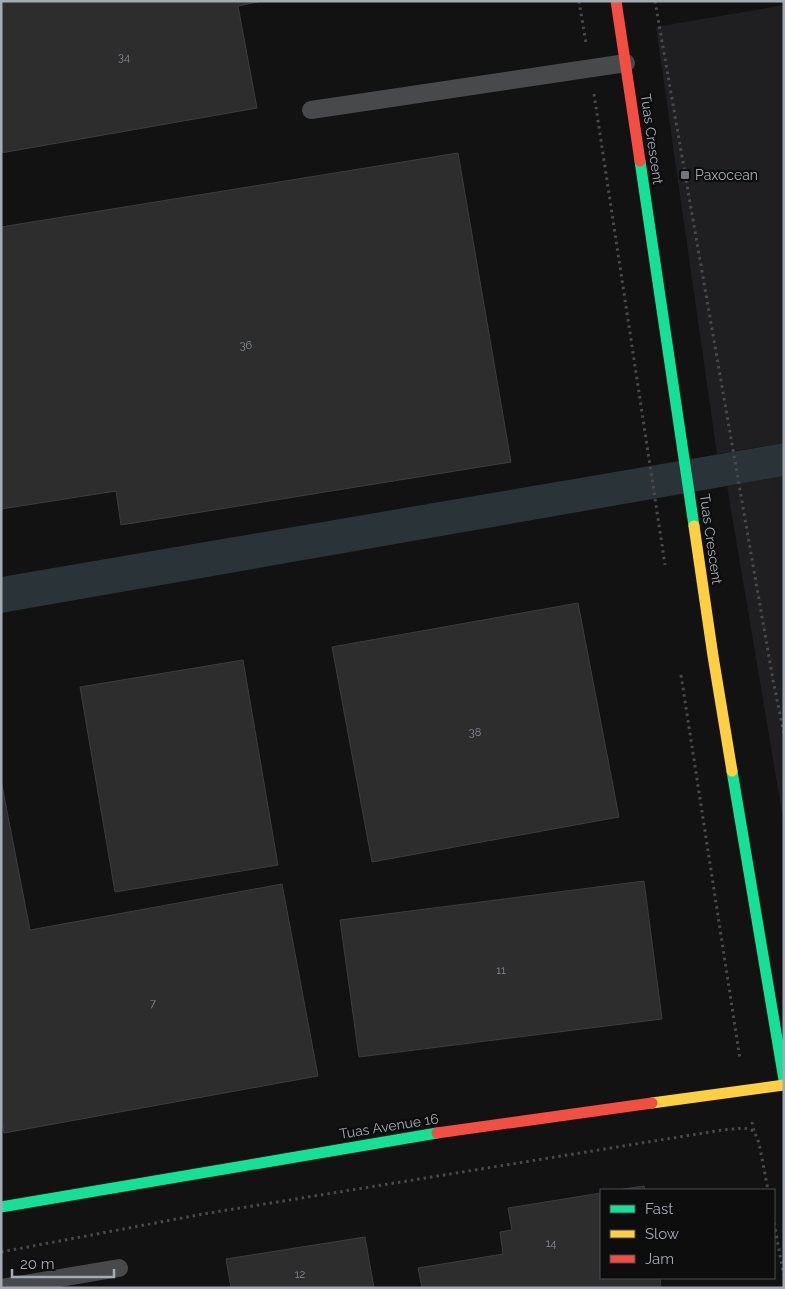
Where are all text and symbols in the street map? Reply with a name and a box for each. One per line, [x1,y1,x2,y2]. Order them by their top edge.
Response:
house number: 34 [118,51,130,64]
street label: Tuas Crescent [638,93,666,186]
place label: Paxocean [695,167,758,183]
marker: Paxocean [679,169,691,181]
house number: 36 [240,339,253,352]
street label: Tuas Crescent [697,493,725,586]
house number: 38 [469,726,481,739]
house number: 11 [496,964,506,977]
house number: 7 [150,997,156,1010]
street label: Tuas Avenue 16 [338,1110,440,1142]
legend [600,1189,775,1279]
text: Fast [645,1200,673,1218]
text: Slow [645,1225,679,1243]
house number: 14 [546,1237,556,1250]
scale bar [12,1246,115,1278]
text: Jam [645,1250,674,1268]
text: 20 m [20,1255,55,1273]
house number: 12 [295,1268,305,1281]

